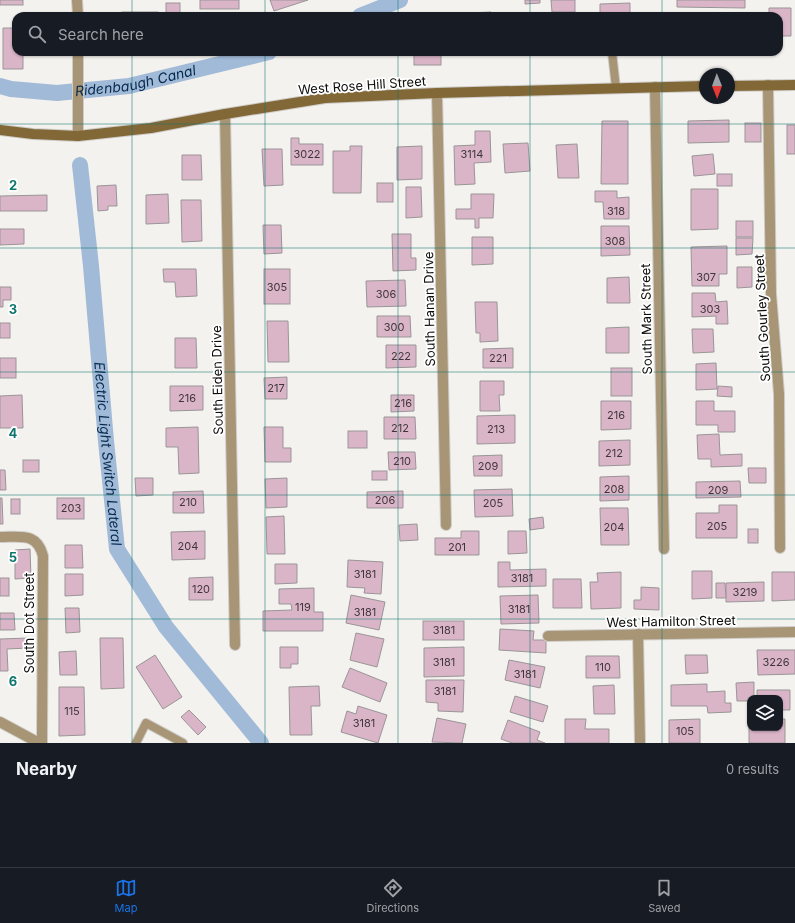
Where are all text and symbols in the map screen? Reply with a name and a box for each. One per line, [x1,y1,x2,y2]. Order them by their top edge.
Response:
search box [12,12,783,56]
icon: search [26,23,48,45]
text: Search here [58,25,144,44]
water label: Ridenbaugh Canal [74,61,198,99]
north arrow [699,68,735,104]
street label: West Rose Hill Street [298,73,426,97]
house number: 3022 [293,147,321,161]
house number: 3114 [461,147,483,161]
text: 2 [9,177,17,193]
house number: 318 [607,204,625,218]
house number: 308 [605,234,625,248]
street label: South Hanan Drive [420,251,438,367]
street label: South Gourley Street [751,254,773,382]
street label: South Mark Street [637,263,655,375]
house number: 307 [696,270,716,284]
house number: 305 [267,280,288,294]
house number: 306 [376,287,396,301]
text: 3 [9,301,17,317]
house number: 303 [700,302,720,316]
house number: 300 [384,320,404,334]
street label: South Eiden Drive [208,325,226,435]
house number: 222 [391,349,411,363]
house number: 221 [489,351,507,365]
water label: Electric Light Switch Lateral [91,361,126,547]
house number: 217 [267,381,285,395]
house number: 216 [178,391,196,405]
house number: 216 [394,396,412,410]
house number: 216 [607,408,625,422]
house number: 212 [391,421,409,435]
house number: 213 [487,422,505,436]
text: 4 [9,425,18,441]
house number: 212 [605,446,623,460]
house number: 210 [393,454,411,468]
house number: 209 [478,459,498,473]
house number: 208 [604,482,624,496]
house number: 209 [708,483,728,497]
house number: 206 [375,493,395,507]
house number: 210 [179,495,197,509]
house number: 205 [483,496,503,510]
house number: 203 [61,501,81,515]
house number: 205 [707,519,727,533]
house number: 204 [604,520,624,534]
house number: 204 [178,539,198,553]
house number: 201 [448,540,466,554]
text: 5 [9,549,17,565]
house number: 3181 [354,567,376,581]
house number: 3181 [511,571,533,585]
street label: South Dot Street [21,572,37,674]
house number: 120 [192,582,210,596]
house number: 3219 [733,585,758,599]
house number: 119 [295,600,311,614]
house number: 3181 [508,602,530,616]
house number: 3181 [354,605,376,619]
street label: West Hamilton Street [606,612,736,630]
house number: 3181 [433,623,455,637]
house number: 3181 [433,655,455,669]
house number: 3226 [762,655,790,669]
house number: 110 [595,660,611,674]
house number: 3181 [514,667,536,681]
text: 6 [9,673,17,689]
house number: 3181 [434,684,456,698]
map controls [747,695,783,731]
button: layers [747,695,783,731]
house number: 115 [64,704,80,718]
house number: 3181 [353,716,375,730]
house number: 105 [676,724,694,738]
text: Nearby [16,759,77,779]
text: 0 results [726,761,779,777]
tab: Map [115,877,137,915]
tab: Directions [367,877,419,915]
tab: Saved [648,877,680,915]

